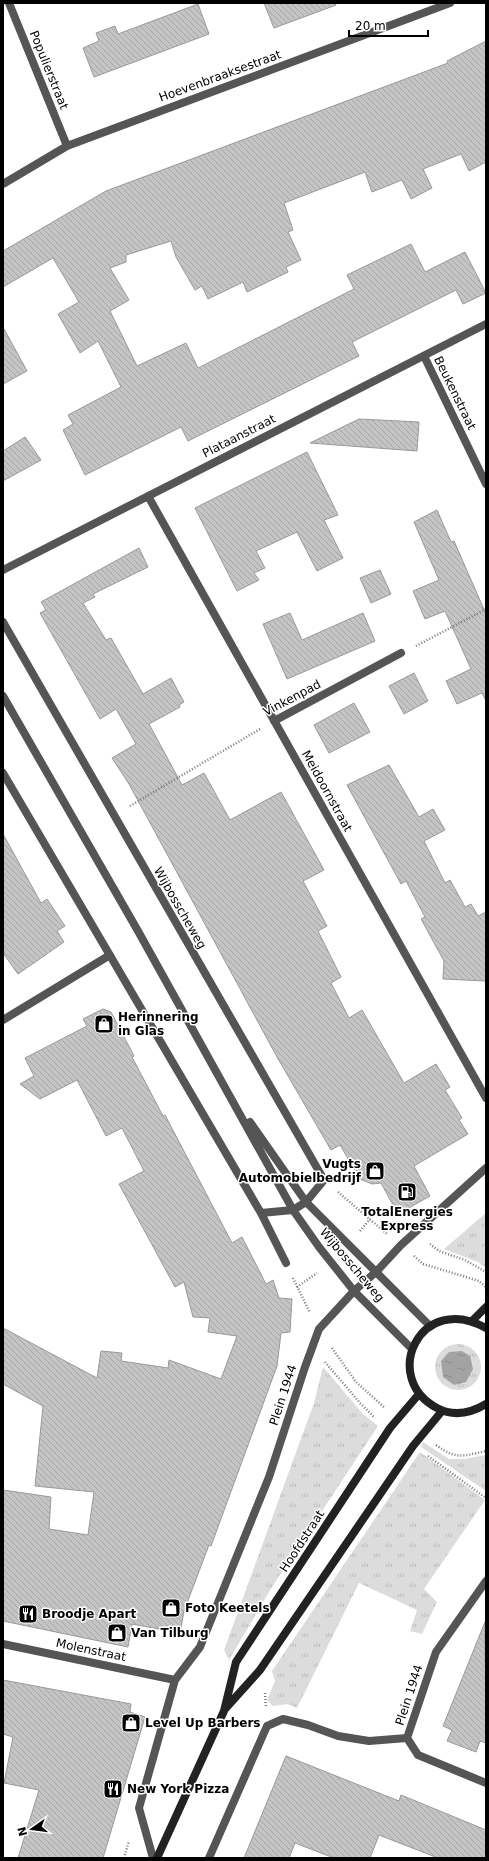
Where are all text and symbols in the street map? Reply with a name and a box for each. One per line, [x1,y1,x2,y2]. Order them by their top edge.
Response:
scale bar [349,12,428,38]
text: 20 m [355,19,386,33]
street label: Populierstraat [27,29,71,112]
street label: Hoevenbraaksestraat [157,47,283,105]
street label: Beukenstraat [431,354,479,432]
street label: Plataanstraat [200,411,278,460]
street label: Vinkenpad [261,677,323,719]
street label: Meidoornstraat [299,748,355,834]
street label: Wijbosscheweg [151,865,209,951]
place label: Herinnering in Glas [118,1010,199,1038]
shop icon: Herinnering in Glas [93,1013,115,1035]
place label: Vugts Automobielbedrijf [239,1157,362,1185]
shop icon: Vugts Automobielbedrijf [364,1160,386,1182]
fuel station icon: TotalEnergies Express [396,1181,418,1203]
place label: TotalEnergies Express [361,1205,453,1233]
street label: Wijbosscheweg [317,1225,387,1305]
street label: Plein 1944 [267,1363,299,1427]
street label: Hoofdstraat [277,1507,327,1575]
shop icon: Foto Keetels [160,1597,182,1619]
place label: Foto Keetels [185,1601,270,1615]
restaurant icon: Broodje Apart [17,1603,39,1625]
place label: Broodje Apart [42,1607,136,1621]
shop icon: Van Tilburg [106,1622,128,1644]
place label: Van Tilburg [131,1626,209,1640]
street label: Molenstraat [55,1636,128,1664]
street label: Plein 1944 [393,1663,425,1727]
shop icon: Level Up Barbers [120,1712,142,1734]
place label: Level Up Barbers [145,1716,261,1730]
restaurant icon: New York Pizza [102,1778,124,1800]
place label: New York Pizza [127,1782,229,1796]
north arrow [12,1809,52,1849]
text: N [15,1825,30,1837]

